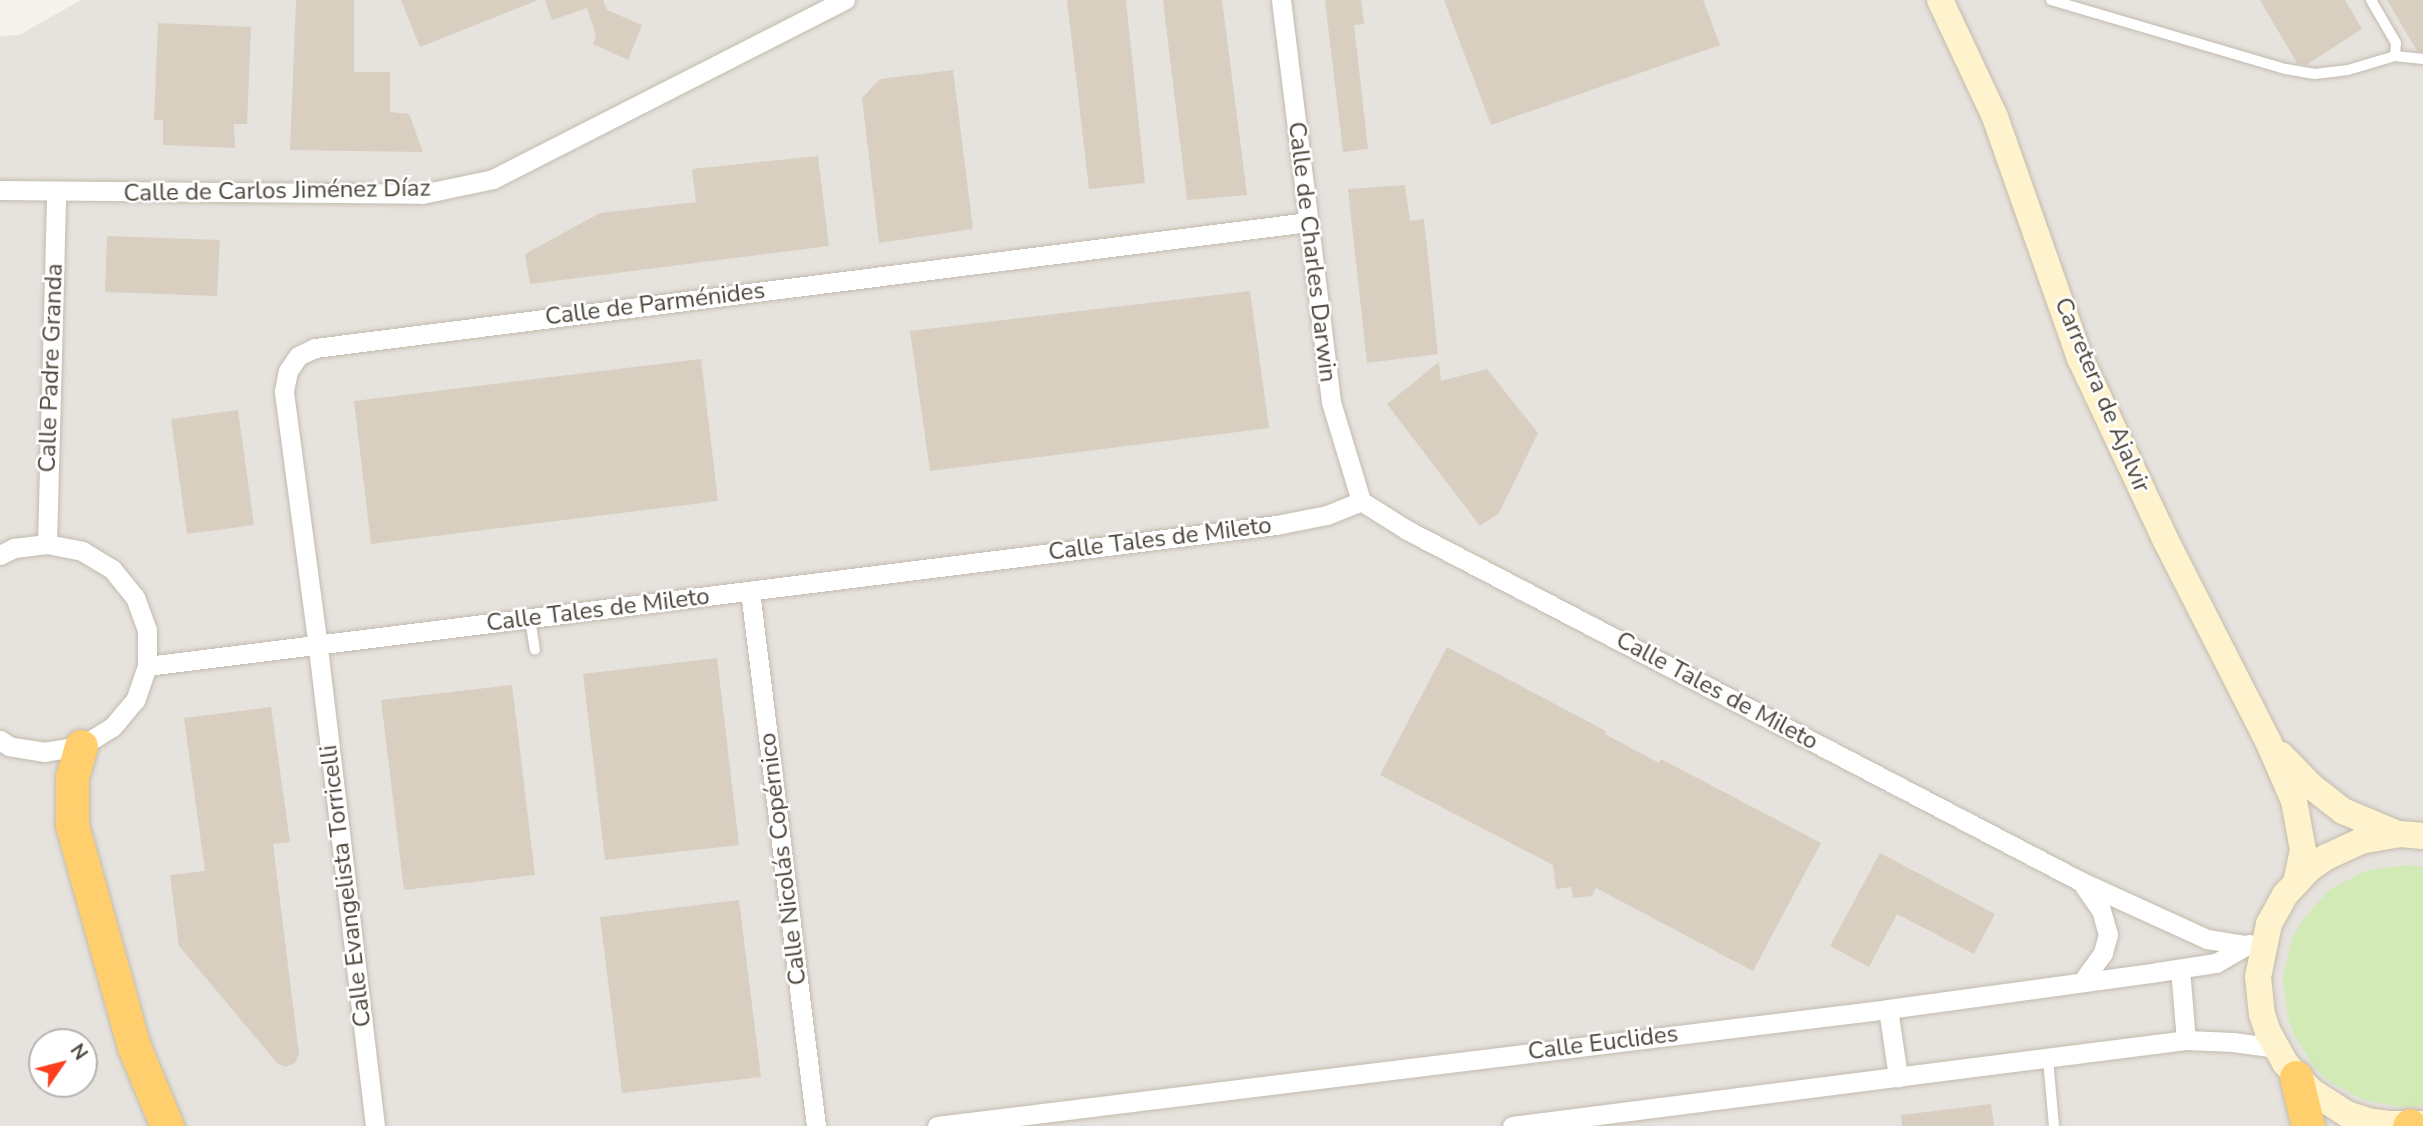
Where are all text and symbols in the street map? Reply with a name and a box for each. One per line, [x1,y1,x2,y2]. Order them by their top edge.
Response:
street label: Calle de Charles Darwin [1282,120,1342,384]
street label: Calle de Carlos Jiménez Díaz [123,174,431,208]
street label: Calle Padre Granda [33,263,69,473]
street label: Calle de Parménides [543,276,767,332]
street label: Carretera de Ajalvir [2048,293,2156,497]
street label: Calle Tales de Mileto [1047,511,1273,567]
street label: Calle Tales de Mileto [485,582,711,638]
street label: Calle Tales de Mileto [1611,626,1823,756]
street label: Calle Nicolás Copérnico [753,731,813,987]
street label: Calle Evangelista Torricelli [314,743,378,1029]
street label: Calle Euclides [1526,1020,1680,1066]
north arrow [28,1028,98,1098]
text: N [64,1039,93,1065]

